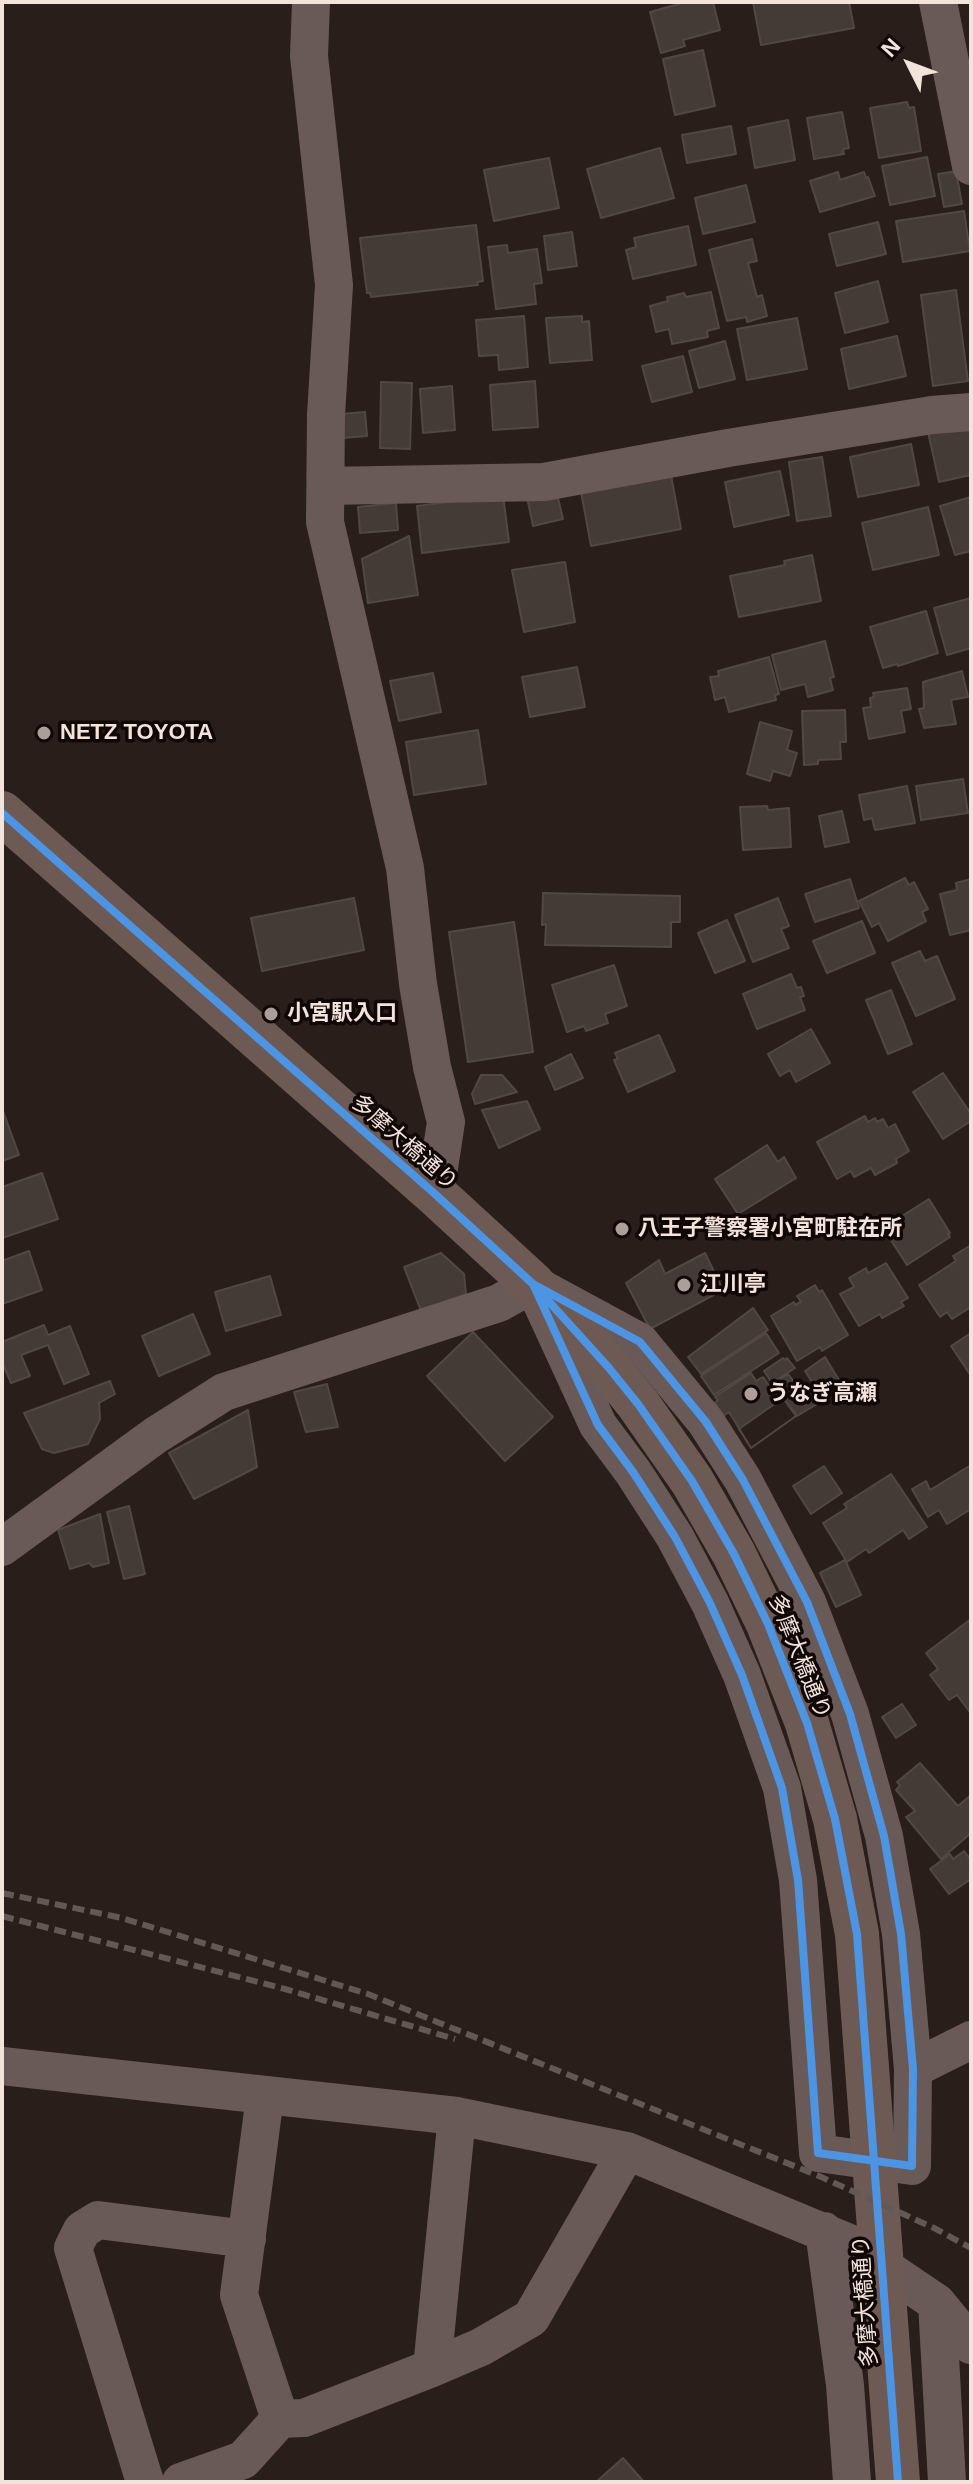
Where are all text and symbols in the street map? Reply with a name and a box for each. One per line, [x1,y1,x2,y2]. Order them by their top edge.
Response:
north arrow [869,24,949,104]
text: N [876,33,905,62]
place label: NETZ TOYOTA [60,720,213,746]
marker: NETZ TOYOTA [35,724,53,742]
place label: 小宮駅入口 [287,1001,397,1027]
marker: 小宮駅入口 [262,1005,280,1023]
street label: 多摩大橋通り [346,1090,462,1196]
place label: 八王子警察署小宮町駐在所 [638,1216,902,1242]
marker: 八王子警察署小宮町駐在所 [613,1220,631,1238]
place label: 江川亭 [700,1272,766,1298]
marker: 江川亭 [675,1276,693,1294]
place label: うなぎ高瀬 [767,1381,877,1407]
marker: うなぎ高瀬 [742,1385,760,1403]
street label: 多摩大橋通り [762,1591,836,1723]
street label: 多摩大橋通り [848,2234,884,2368]

